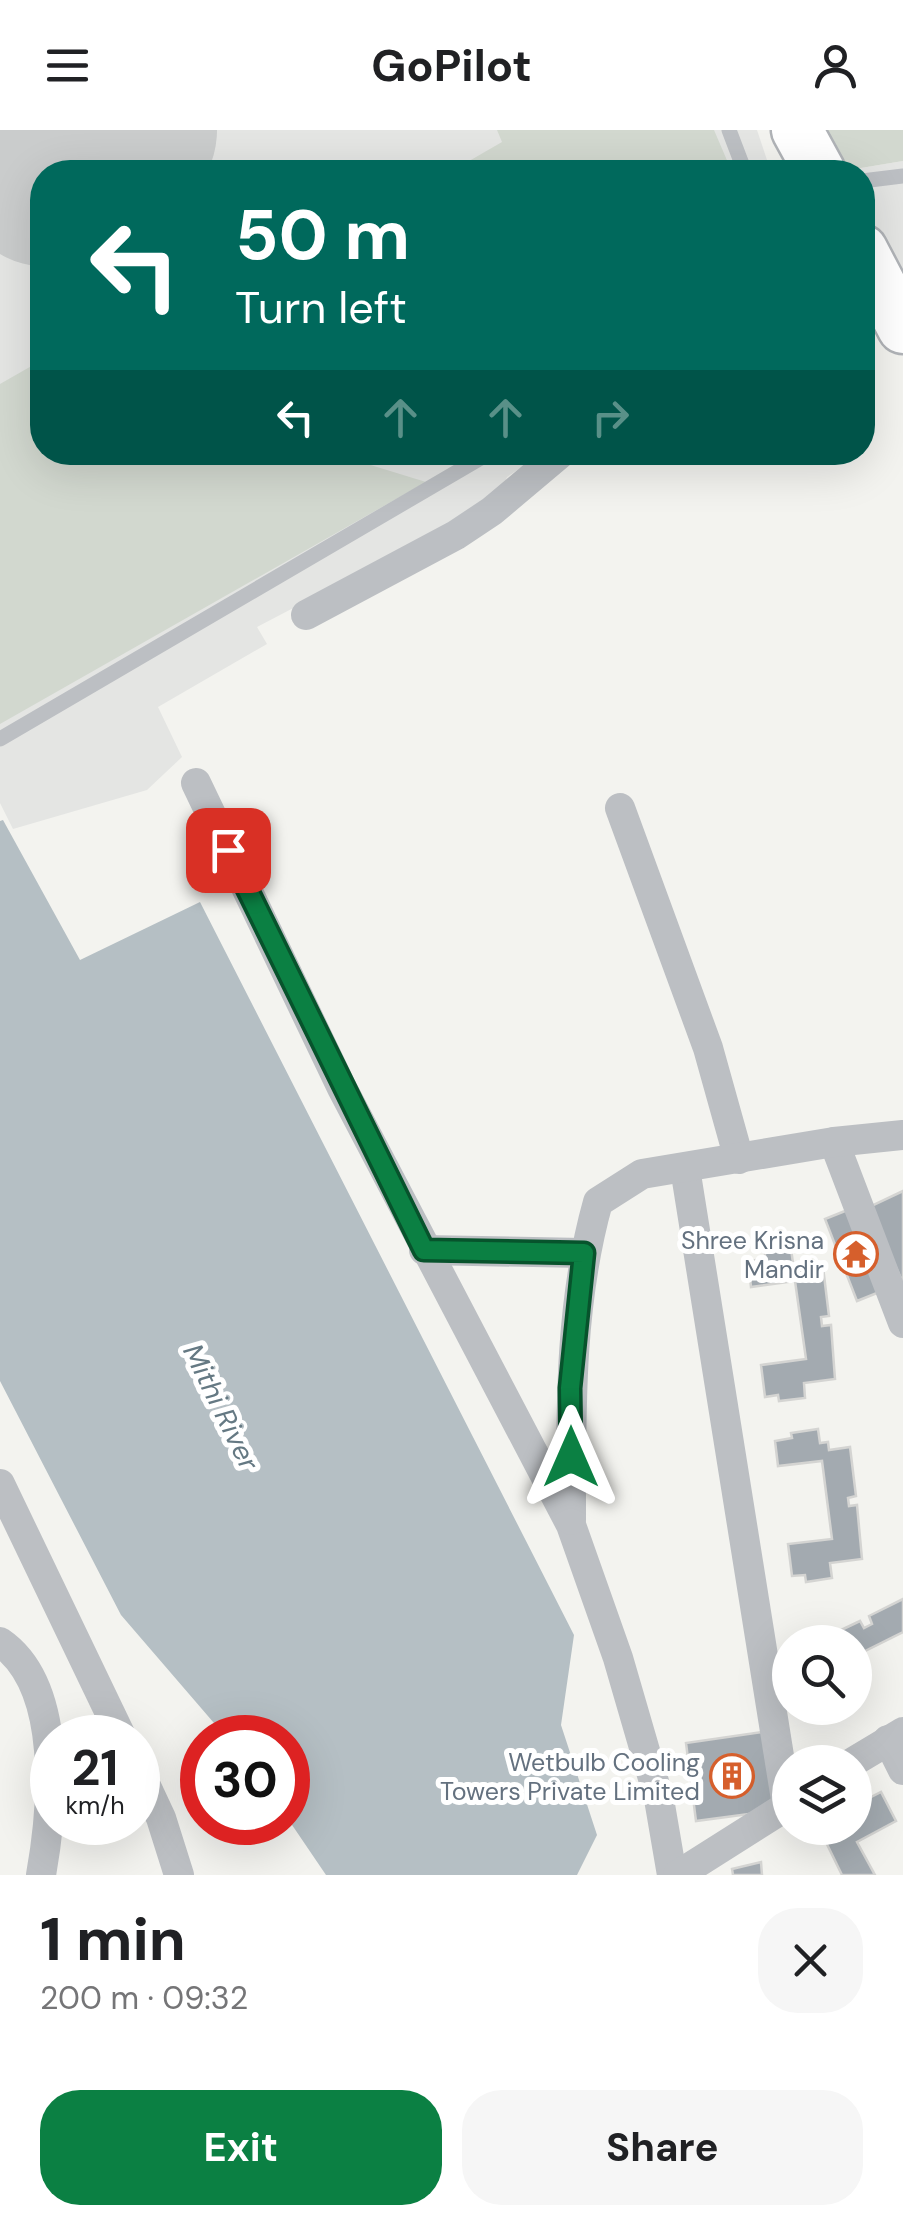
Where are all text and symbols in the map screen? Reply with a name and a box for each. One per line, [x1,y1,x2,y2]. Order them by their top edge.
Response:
text: GoPilot [371,36,532,95]
icon: menu [40,38,95,93]
icon: person [808,38,863,93]
text: 50 m [235,190,410,281]
icon: left [70,200,200,330]
text: Turn left [235,278,407,337]
icon: left [268,390,323,445]
icon: ahead [373,390,428,445]
icon: ahead [478,390,533,445]
icon: right [583,390,638,445]
pin [186,808,271,893]
icon: arrive [201,823,256,878]
place label: Shree Krisna Mandir [681,1224,824,1286]
temple icon: Shree Krisna Mandir [833,1231,879,1277]
water label: Mithi River [174,1338,268,1477]
position arrow [519,1405,623,1509]
map controls [772,1625,872,1845]
button: search [772,1625,872,1725]
speed limit sign: 30 [180,1715,310,1845]
text: 21 [71,1735,119,1801]
button: layers [772,1745,872,1845]
place label: Wetbulb Cooling Towers Private Limited [440,1746,700,1808]
building icon: Wetbulb Cooling Towers Private Limited [709,1753,755,1799]
text: km/h [65,1789,125,1822]
text: 1 min [40,1900,186,1979]
button: close [758,1908,863,2013]
text: 200 m · 09:32 [40,1977,248,2019]
button: Exit [40,2090,442,2205]
button: Share [462,2090,863,2205]

